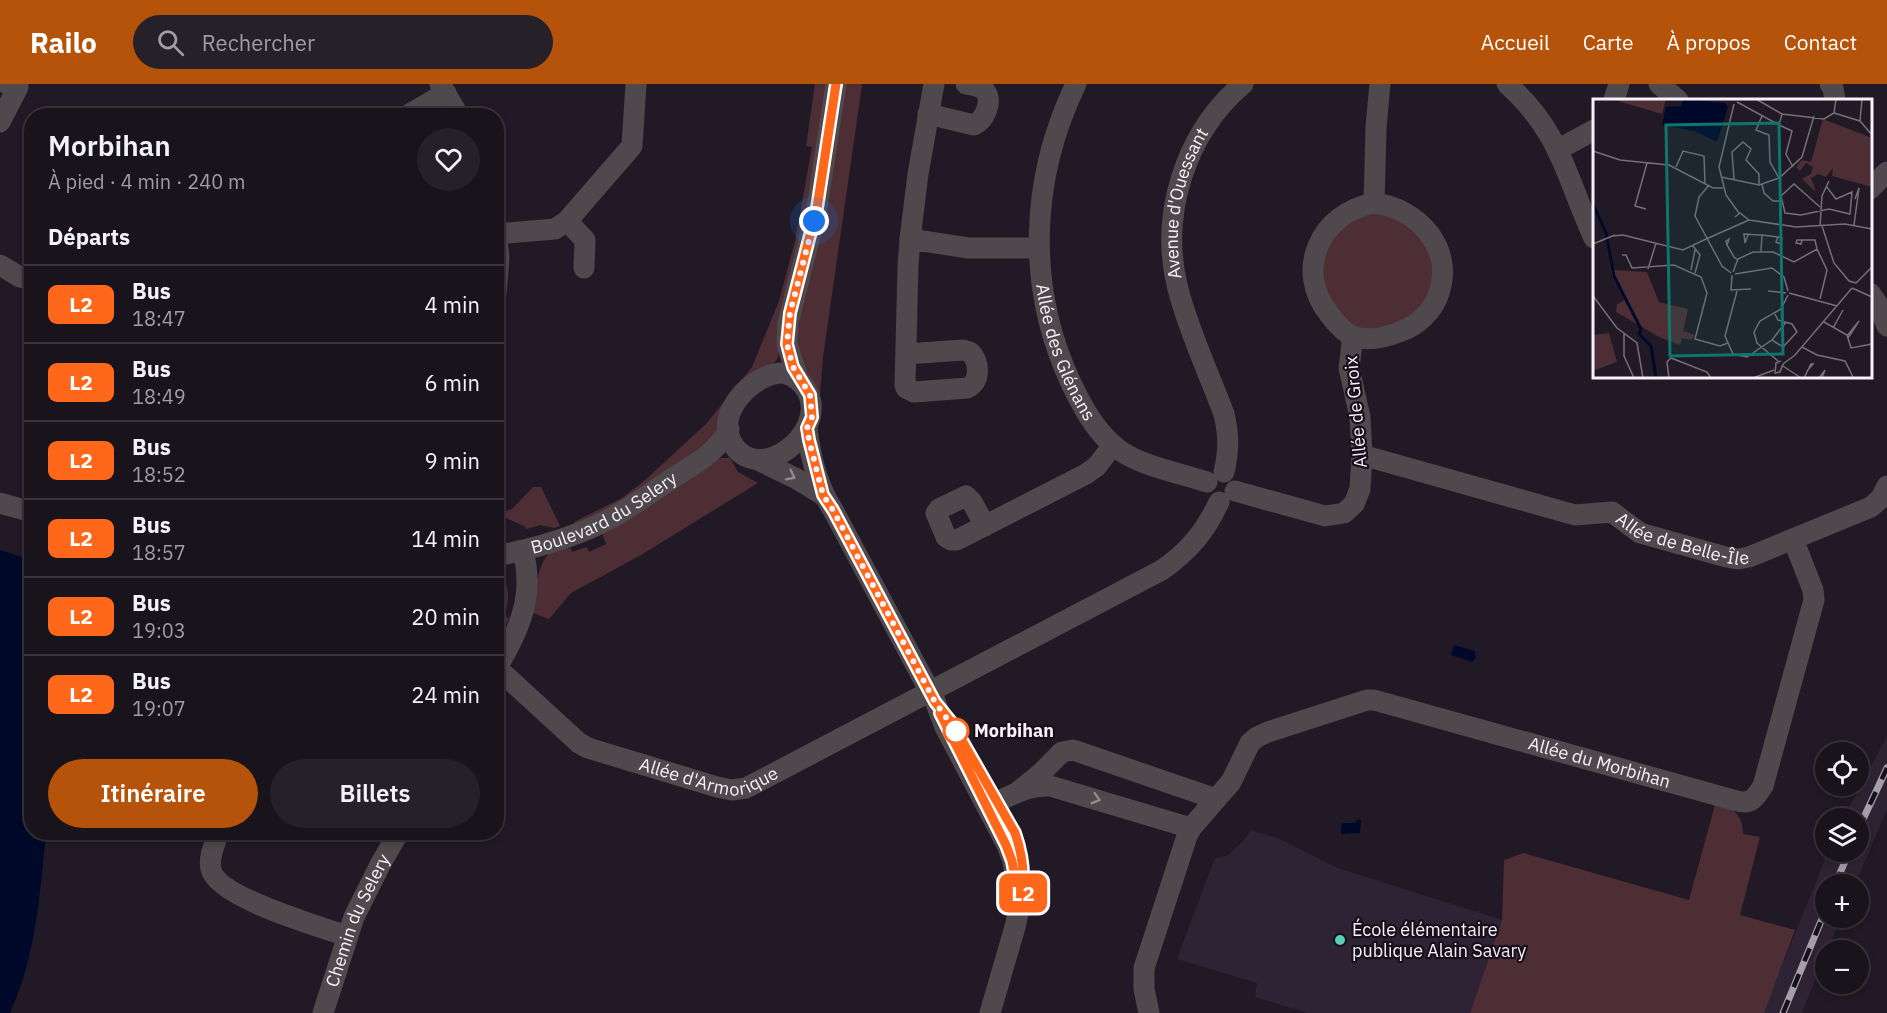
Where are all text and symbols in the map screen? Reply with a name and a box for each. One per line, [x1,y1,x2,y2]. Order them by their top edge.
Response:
search box [133,15,553,69]
text: Railo [30,24,97,61]
icon: search [154,26,187,59]
text: Rechercher [202,28,315,57]
text: Accueil [1481,28,1550,56]
text: Carte [1583,28,1634,56]
text: À propos [1667,28,1751,56]
text: Contact [1784,28,1857,56]
inset map [1593,99,1872,378]
street label: Avenue d'Ouessant [1160,123,1213,281]
text: Morbihan [48,127,171,164]
button: heart [417,128,480,191]
text: À pied · 4 min · 240 m [48,168,245,195]
your location [799,206,829,236]
text: Départs [48,222,130,251]
text: Bus [132,276,171,305]
street label: Allée des Glénans [1031,282,1101,425]
text: L2 [69,290,93,318]
text: 4 min [424,290,480,319]
text: 18:47 [132,305,186,332]
text: Bus [132,354,171,383]
street label: Allée de Groix [1339,355,1372,469]
text: L2 [69,368,93,396]
text: 6 min [424,368,480,397]
text: 18:49 [132,383,186,410]
text: Bus [132,432,171,461]
text: L2 [69,446,93,474]
text: 9 min [424,446,480,475]
text: 18:52 [132,461,186,488]
street label: Boulevard du Selery [528,466,681,559]
one-way arrow [785,469,796,481]
street label: Allée de Belle-Île [1611,507,1751,570]
text: Bus [132,510,171,539]
text: L2 [69,524,93,552]
text: 14 min [411,524,480,553]
text: 18:57 [132,539,186,566]
text: Bus [132,588,171,617]
text: L2 [69,602,93,630]
text: 20 min [411,602,480,631]
text: 19:03 [132,617,186,644]
text: Bus [132,666,171,695]
text: L2 [69,680,93,708]
text: 24 min [411,680,480,709]
text: 19:07 [132,695,186,722]
marker: Morbihan [943,718,969,744]
place label: Morbihan [974,719,1054,742]
street label: Allée du Morbihan [1526,732,1673,793]
map controls [1815,742,1869,994]
button: locate [1815,742,1869,796]
street label: Allée d'Armorique [637,752,782,801]
button: Itinéraire [48,759,258,828]
button: Billets [270,759,480,828]
one-way arrow [1090,792,1101,804]
button: layers [1815,808,1869,862]
street label: Chemin du Selery [320,849,395,990]
line badge: L2 [996,874,1050,912]
button: + [1815,874,1869,928]
text: L2 [1011,879,1035,907]
place label: École élémentaire publique Alain Savary [1352,918,1526,962]
marker: École élémentaire publique Alain Savary [1333,933,1347,947]
button: − [1815,940,1869,994]

